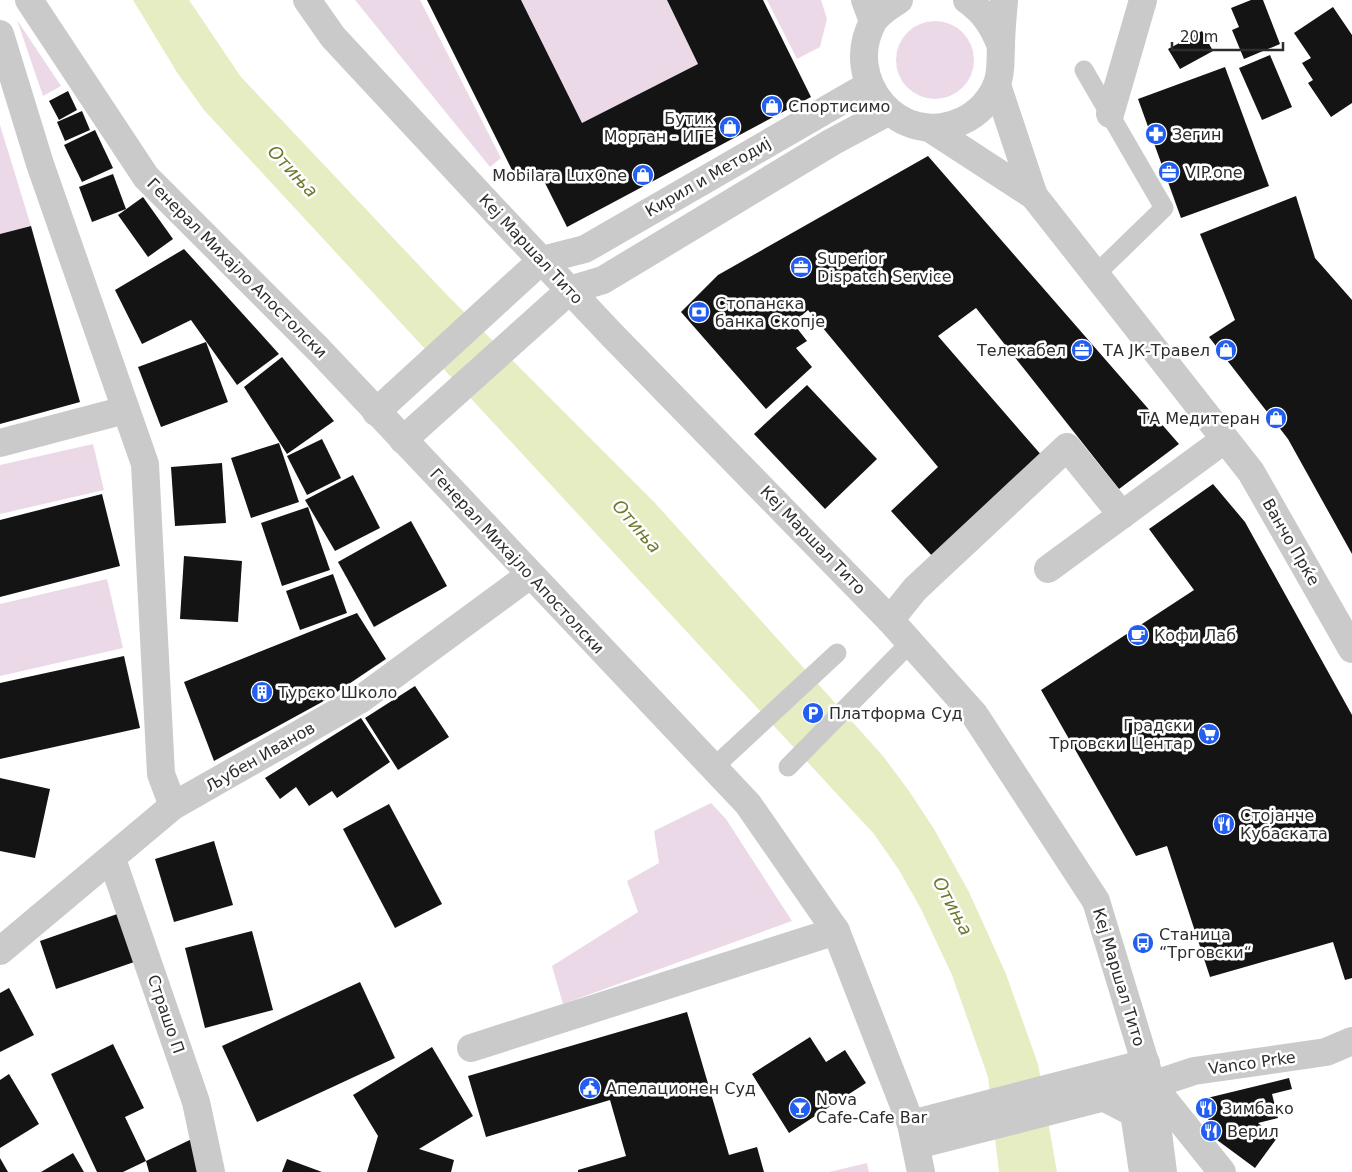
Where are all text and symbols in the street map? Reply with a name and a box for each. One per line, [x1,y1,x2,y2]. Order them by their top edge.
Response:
scale bar [1172,20,1283,52]
text: 20 m [1180,28,1218,46]
shop icon: Спортисимо [760,94,784,118]
place label: Спортисимо [788,97,890,116]
place label: Бутик Морган - ИГЕ [604,109,714,146]
shop icon: Бутик Морган - ИГЕ [718,115,742,139]
pharmacy icon: Зегин [1144,122,1168,146]
place label: Зегин [1172,125,1221,144]
street label: Кирил и Методиј [642,133,774,221]
water label: Отиња [264,141,322,201]
office icon: VIP.one [1157,160,1181,184]
shop icon: Mobilara LuxOne [631,163,655,187]
place label: VIP.one [1185,163,1243,182]
place label: Mobilara LuxOne [492,166,627,185]
street label: Генерал Михајло Апостолски [143,174,331,362]
street label: Кеј Маршал Тито [475,190,587,308]
place label: Superior Dispatch Service [817,249,952,286]
office icon: Superior Dispatch Service [789,255,813,279]
place label: Стопанска банка Скопје [715,294,825,331]
bank icon: Стопанска банка Скопје [687,300,711,324]
office icon: Телекабел [1070,338,1094,362]
shop icon: ТА ЈК-Травел [1214,338,1238,362]
place label: Телекабел [976,341,1066,360]
place label: ТА ЈК-Травел [1102,341,1210,360]
shop icon: ТА Медитеран [1264,406,1288,430]
place label: ТА Медитеран [1139,409,1260,428]
street label: Генерал Михајло Апостолски [426,464,608,658]
street label: Кеј Маршал Тито [756,482,870,598]
water label: Отиња [608,495,666,557]
street label: Ванчо Прќе [1258,495,1324,589]
cafe icon: Кофи Лаб [1126,623,1150,647]
place label: Кофи Лаб [1154,626,1236,645]
building icon: Турско Школо [250,680,274,704]
place label: Турско Школо [277,683,397,702]
parking icon: Платформа Суд [801,701,825,725]
place label: Платформа Суд [829,704,963,723]
place label: Градски Трговски Центар [1048,716,1193,753]
street label: Љубен Иванов [202,718,318,796]
supermarket icon: Градски Трговски Центар [1197,722,1221,746]
place label: Стојанче Кубаската [1240,806,1328,843]
restaurant icon: Стојанче Кубаската [1212,812,1236,836]
water label: Отиња [929,873,977,939]
street label: Кеј Маршал Тито [1089,906,1149,1048]
place label: Станица “Трговски“ [1159,925,1252,962]
bus stop icon: Станица “Трговски“ [1131,931,1155,955]
street label: Страшо П [144,972,188,1056]
street label: Vanco Prke [1207,1047,1297,1079]
public building icon: Апелационен Суд [578,1076,602,1100]
place label: Апелационен Суд [606,1079,756,1098]
place label: Nova Cafe-Cafe Bar [816,1090,928,1127]
bar icon: Nova Cafe-Cafe Bar [788,1096,812,1120]
restaurant icon: Зимбако [1194,1096,1218,1120]
place label: Зимбако [1222,1099,1294,1118]
restaurant icon: Верил [1199,1119,1223,1143]
place label: Верил [1227,1122,1279,1141]

